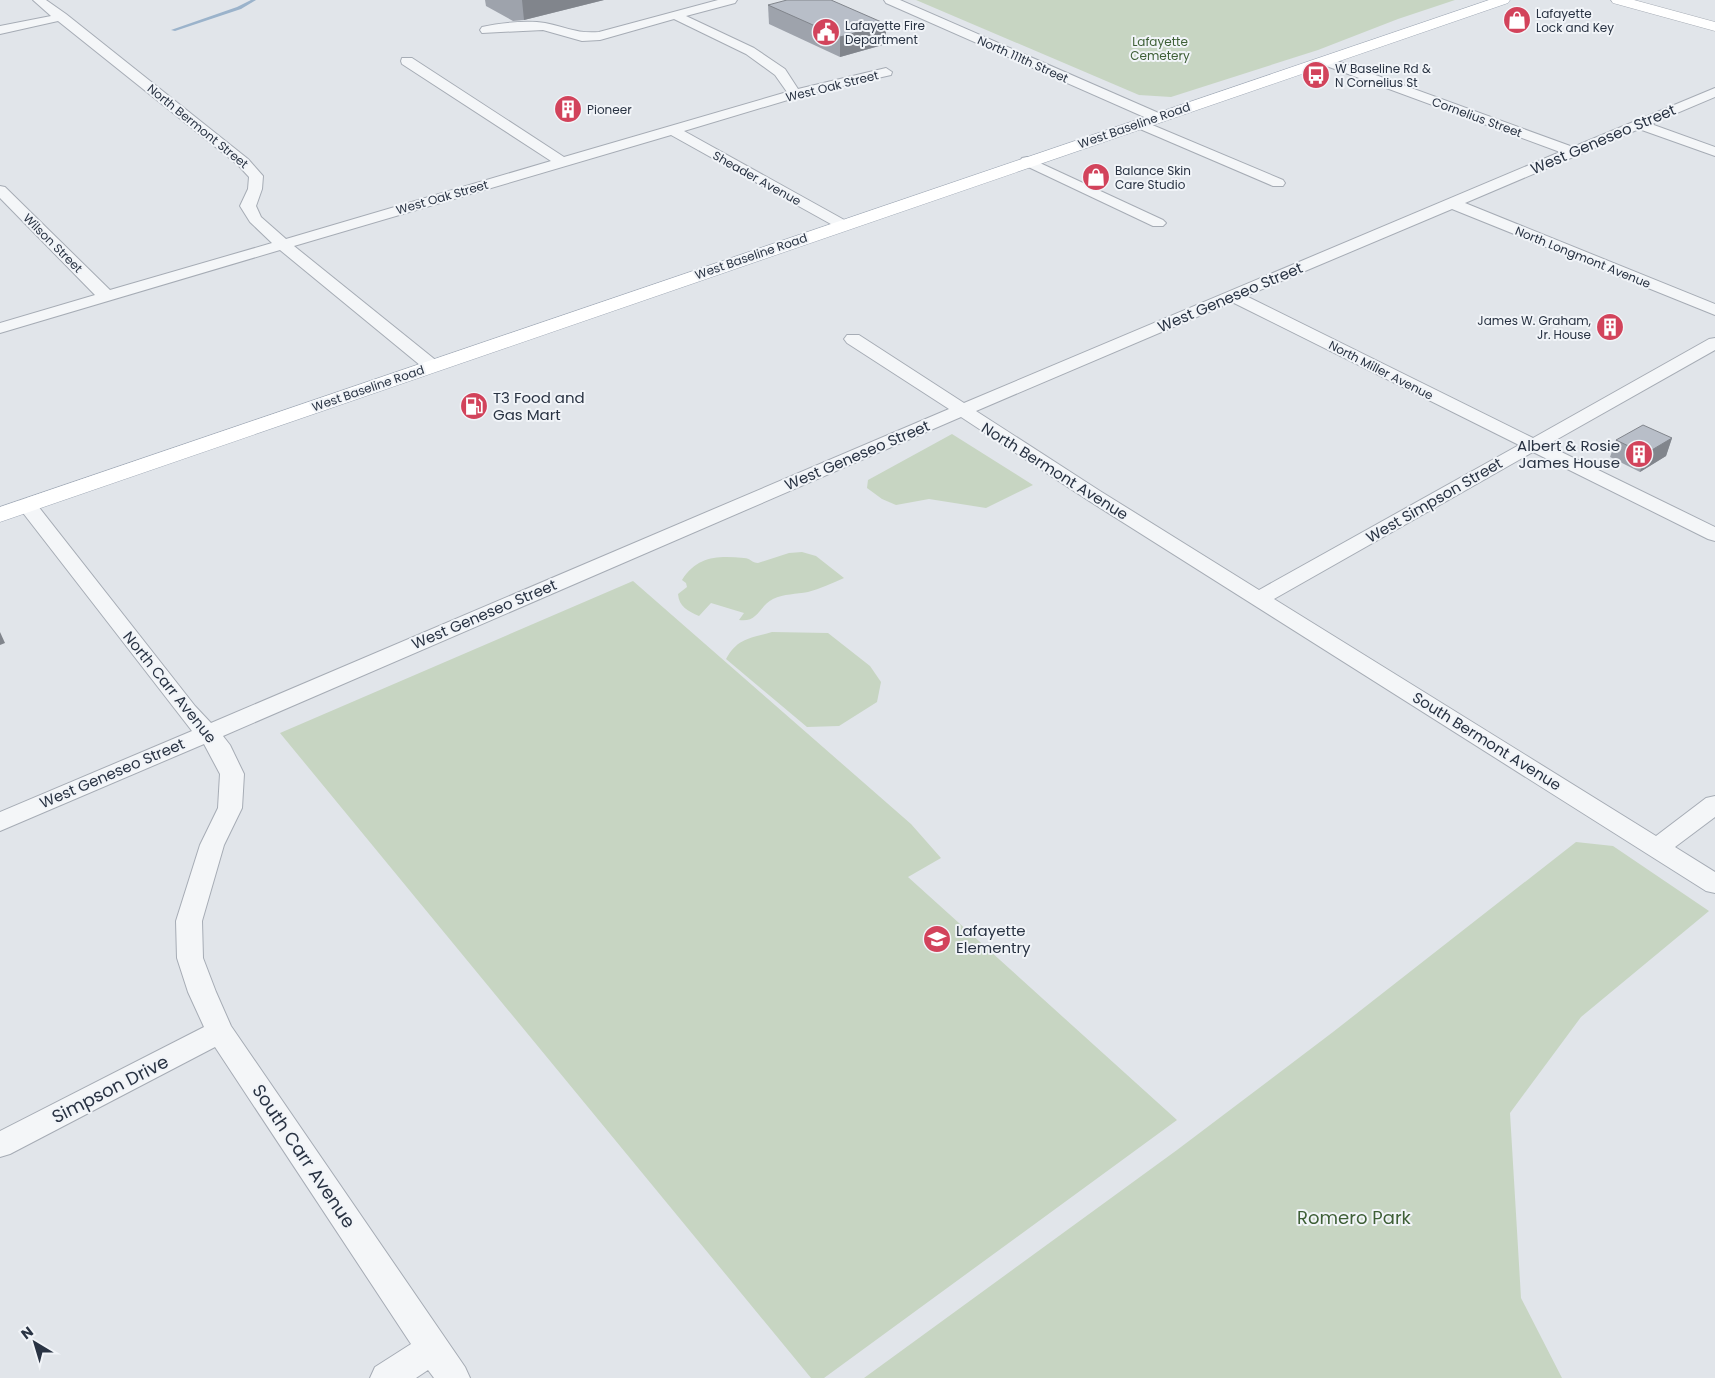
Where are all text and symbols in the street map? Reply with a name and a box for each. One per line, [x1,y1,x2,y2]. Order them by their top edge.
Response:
shop icon: Lafayette Lock and Key [1502,5,1532,35]
place label: Lafayette Lock and Key [1536,5,1614,36]
public building icon: Lafayette Fire Department [811,17,841,47]
place label: Lafayette Fire Department [845,17,925,48]
street label: North 111th Street [975,31,1071,87]
park label: Lafayette Cemetery [1130,33,1190,64]
bus stop icon: W Baseline Rd & N Cornelius St [1301,60,1331,90]
place label: W Baseline Rd & N Cornelius St [1335,60,1431,91]
street label: West Oak Street [784,66,880,106]
street label: North Bermont Street [144,80,252,172]
street label: Cornelius Street [1430,93,1524,141]
building icon: Pioneer [553,94,583,124]
street label: West Baseline Road [1076,98,1192,152]
street label: West Geneseo Street [1527,99,1679,179]
place label: Pioneer [587,101,632,118]
street label: Sheader Avenue [710,147,804,209]
shop icon: Balance Skin Care Studio [1081,162,1111,192]
place label: Balance Skin Care Studio [1115,162,1191,193]
street label: West Oak Street [394,176,490,218]
street label: Wilson Street [20,210,86,276]
street label: North Longmont Avenue [1513,222,1653,292]
street label: West Baseline Road [693,229,809,283]
street label: West Geneseo Street [1154,257,1306,337]
place label: James W. Graham, Jr. House [1477,312,1592,343]
building icon: James W. Graham, Jr. House [1595,312,1625,342]
street label: North Miller Avenue [1326,336,1436,404]
street label: West Baseline Road [310,361,426,415]
place label: T3 Food and Gas Mart [493,387,585,425]
fuel station icon: T3 Food and Gas Mart [459,391,489,421]
street label: West Geneseo Street [781,415,933,495]
street label: North Bermont Avenue [978,417,1132,525]
place label: Albert & Rosie James House [1517,435,1620,473]
building icon: Albert & Rosie James House [1624,439,1654,469]
street label: West Simpson Street [1362,452,1506,548]
street label: West Geneseo Street [408,574,560,654]
street label: North Carr Avenue [118,627,222,747]
street label: South Bermont Avenue [1409,687,1565,795]
street label: West Geneseo Street [36,733,188,813]
place label: Lafayette Elementry [956,920,1031,958]
school or university icon: Lafayette Elementry [922,924,952,954]
street label: Simpson Drive [47,1049,173,1129]
street label: South Carr Avenue [247,1079,361,1233]
park label: Romero Park [1297,1205,1412,1230]
north arrow [10,1318,60,1368]
text: N [17,1322,37,1344]

